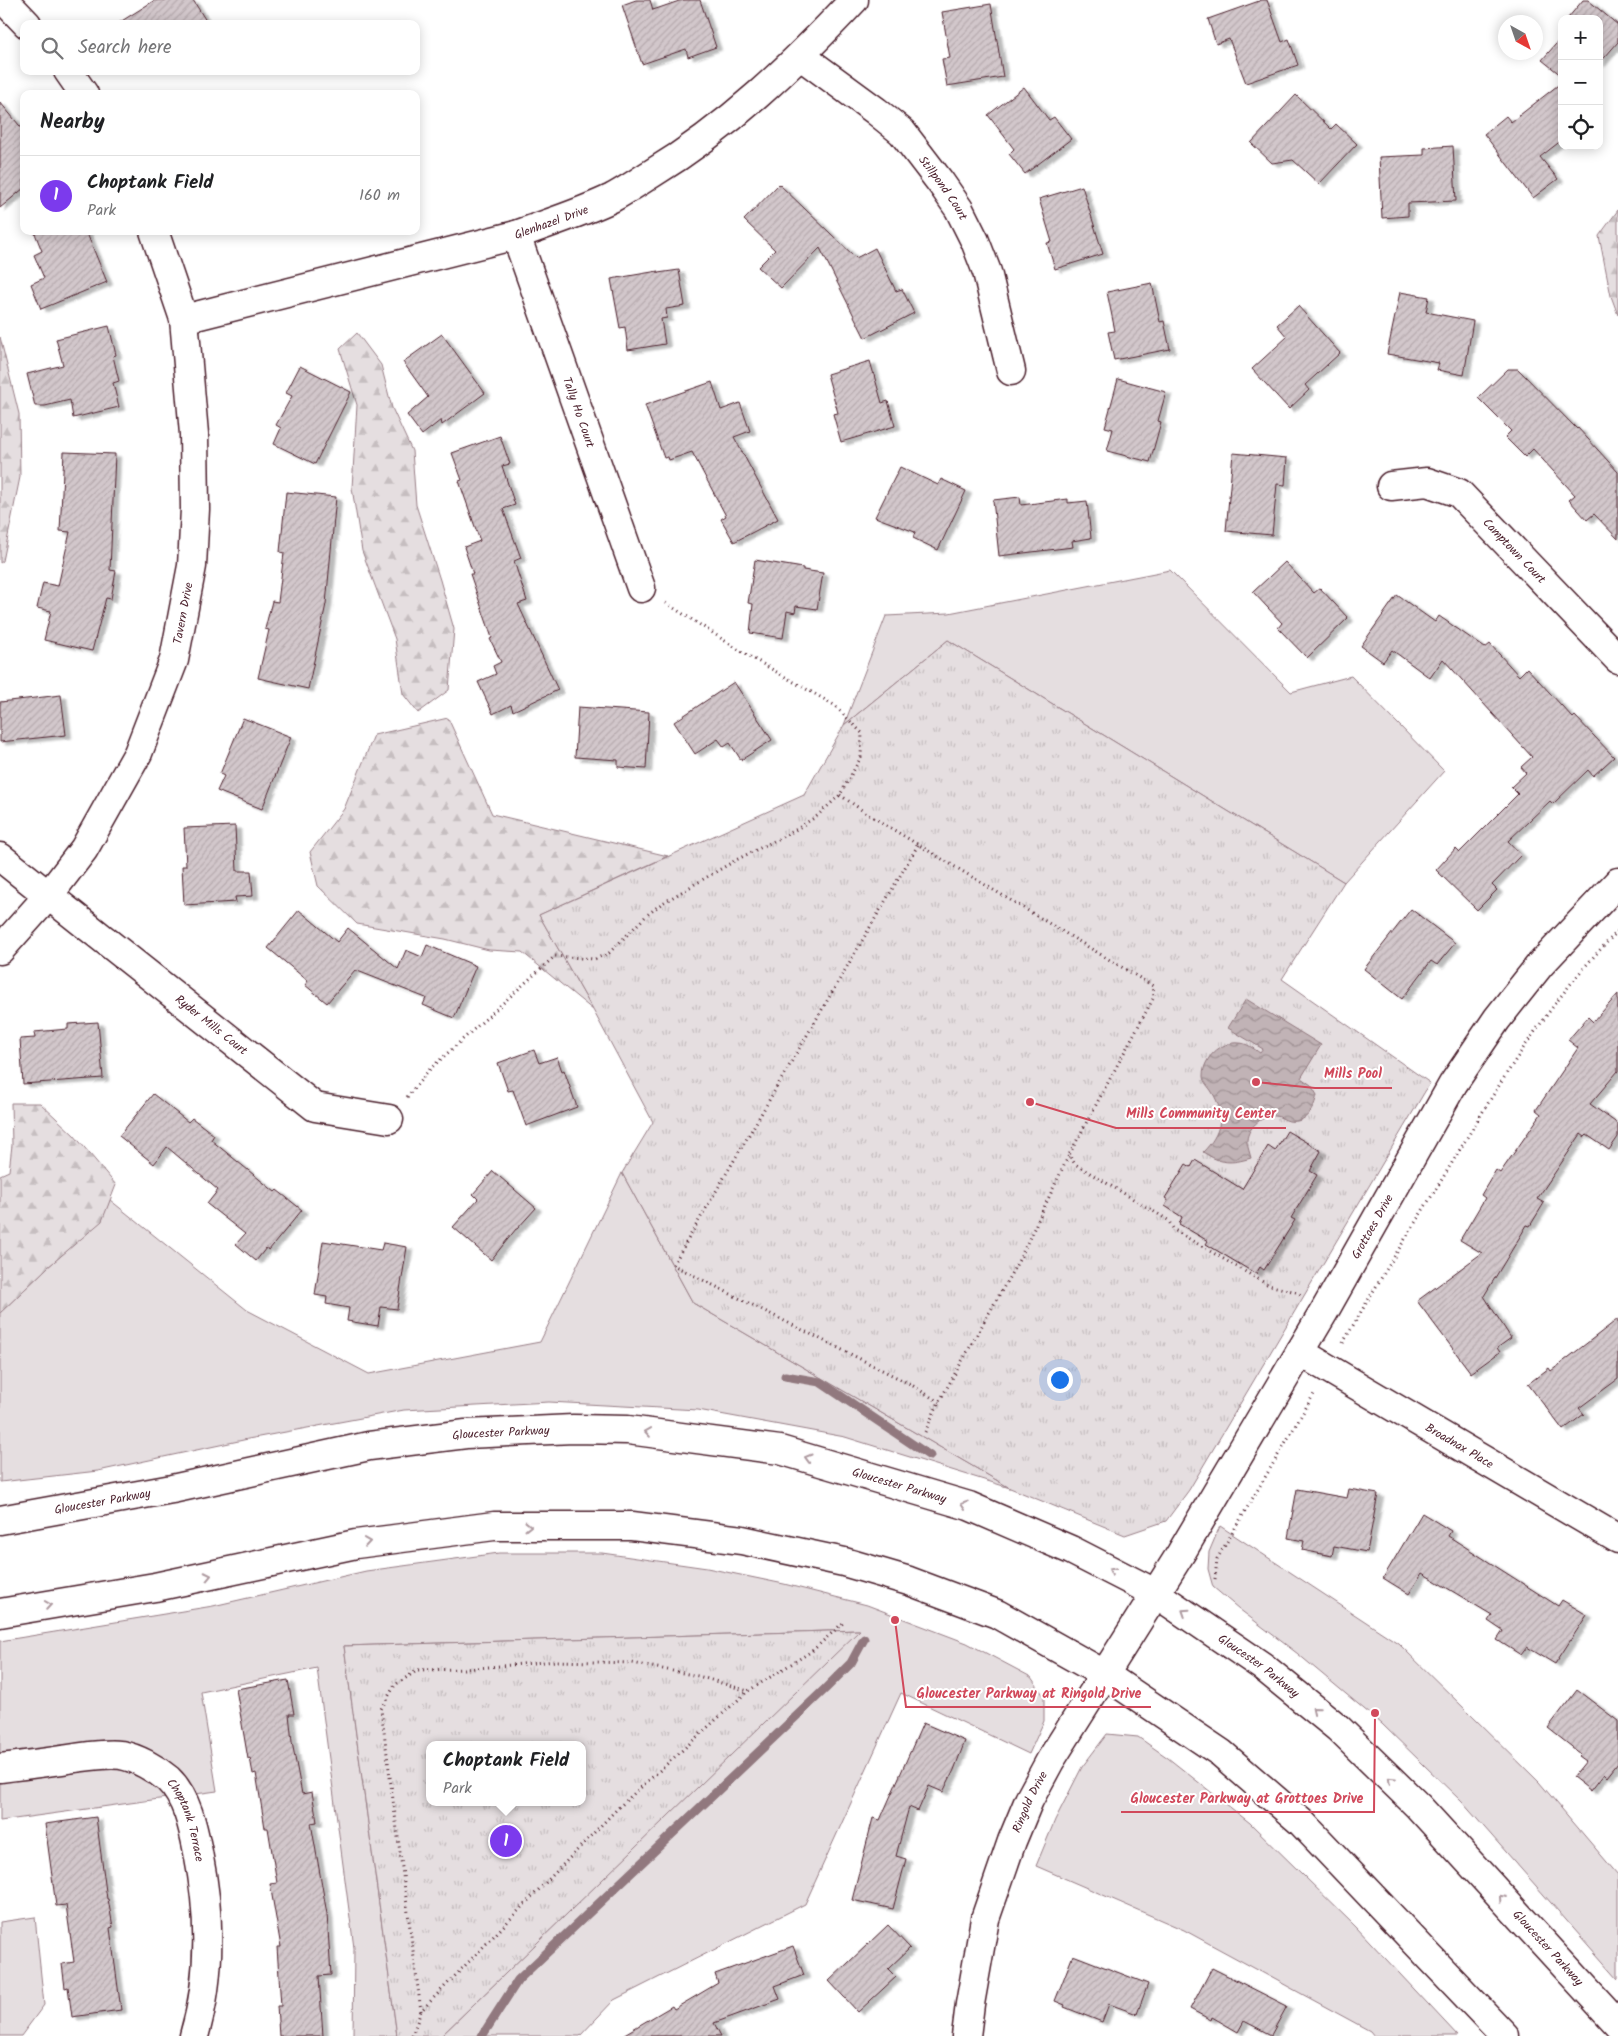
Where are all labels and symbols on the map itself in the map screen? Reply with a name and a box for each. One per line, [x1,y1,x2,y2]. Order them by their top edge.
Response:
north arrow [1498,15,1543,60]
street label: Stillpond Court [913,152,972,224]
street label: Glenhazel Drive [512,200,592,245]
street label: Tally Ho Court [557,374,600,451]
street label: Camptown Court [1478,514,1550,588]
street label: Tavern Drive [168,580,199,646]
street label: Ryder Mills Court [171,990,252,1060]
callout: Mills Pool [1315,1059,1392,1088]
text: Mills Pool [1324,1063,1382,1085]
callout: Mills Community Center [1116,1099,1286,1128]
text: Mills Community Center [1126,1103,1277,1125]
street label: Grottoes Drive [1347,1190,1399,1263]
your location [1047,1367,1073,1393]
street label: Broadnax Place [1421,1419,1498,1474]
street label: Gloucester Parkway [451,1421,550,1446]
one-way arrow [644,1427,652,1438]
one-way arrow [804,1453,812,1464]
street label: Gloucester Parkway [850,1463,949,1509]
street label: Gloucester Parkway [53,1484,152,1520]
one-way arrow [960,1500,968,1510]
one-way arrow [525,1521,533,1531]
one-way arrow [363,1537,371,1548]
one-way arrow [1108,1567,1117,1577]
one-way arrow [204,1571,212,1582]
one-way arrow [45,1600,53,1611]
one-way arrow [1182,1609,1191,1618]
street label: Gloucester Parkway [1214,1630,1304,1703]
callout: Gloucester Parkway at Ringold Drive [906,1678,1151,1707]
text: Gloucester Parkway at Ringold Drive [917,1683,1142,1705]
one-way arrow [1312,1706,1321,1715]
street label: Ringold Drive [1007,1767,1053,1836]
street label: Choptank Terrace [162,1774,209,1864]
one-way arrow [1388,1777,1397,1786]
callout: Gloucester Parkway at Grottoes Drive [1121,1783,1374,1812]
text: Gloucester Parkway at Grottoes Drive [1131,1788,1364,1810]
pin: 1 [490,1822,522,1860]
one-way arrow [1499,1895,1508,1904]
street label: Gloucester Parkway [1508,1906,1588,1991]

